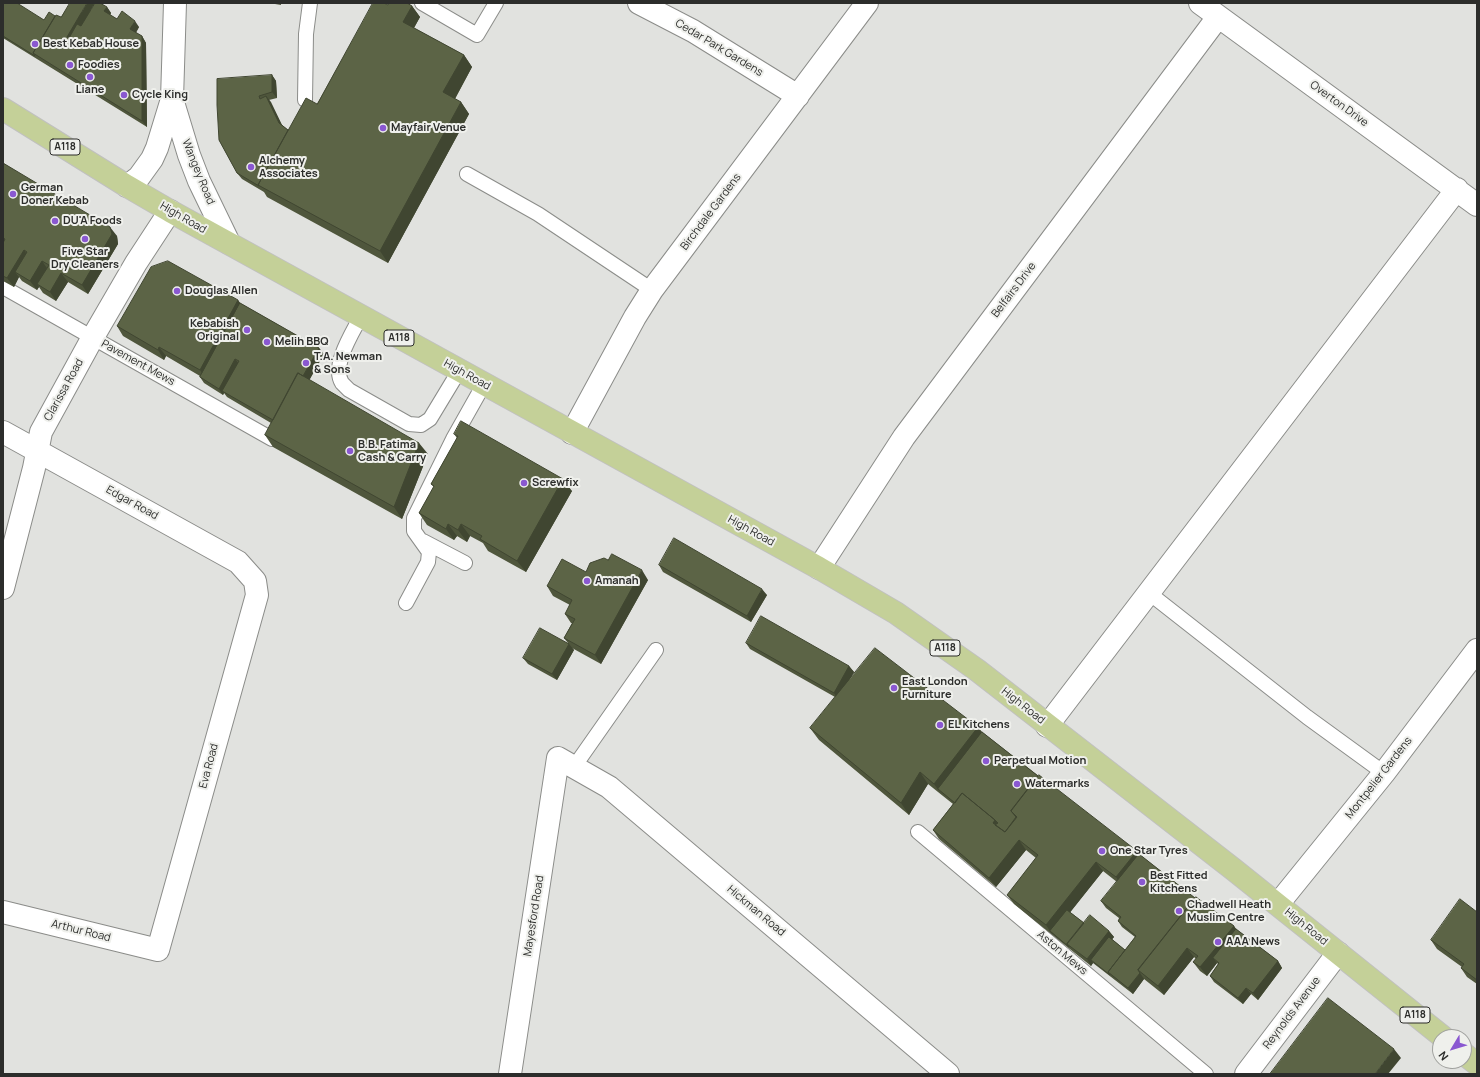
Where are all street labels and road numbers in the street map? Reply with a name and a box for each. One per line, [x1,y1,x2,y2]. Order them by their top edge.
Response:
street label: Cedar Park Gardens [673,17,765,79]
street label: Overton Drive [1307,78,1371,130]
street label: Wangey Road [179,137,217,207]
road number: A118 [50,139,80,155]
street label: Birchdale Gardens [678,171,744,253]
street label: High Road [157,199,209,237]
street label: Belfairs Drive [989,260,1039,320]
road number: A118 [384,330,414,346]
street label: Pavement Mews [99,337,177,389]
street label: Clarissa Road [41,357,87,423]
street label: High Road [441,357,493,393]
street label: Edgar Road [104,483,160,523]
street label: High Road [725,513,777,549]
road number: A118 [930,640,960,656]
street label: High Road [999,685,1047,727]
street label: Montpelier Gardens [1343,734,1415,822]
street label: Eva Road [197,742,221,790]
street label: Mayesford Road [521,875,547,957]
street label: Hickman Road [724,883,788,939]
street label: High Road [1282,906,1330,948]
street label: Arthur Road [50,917,112,945]
street label: Aston Mews [1034,928,1090,978]
street label: Reynolds Avenue [1261,974,1323,1052]
road number: A118 [1400,1007,1430,1023]

